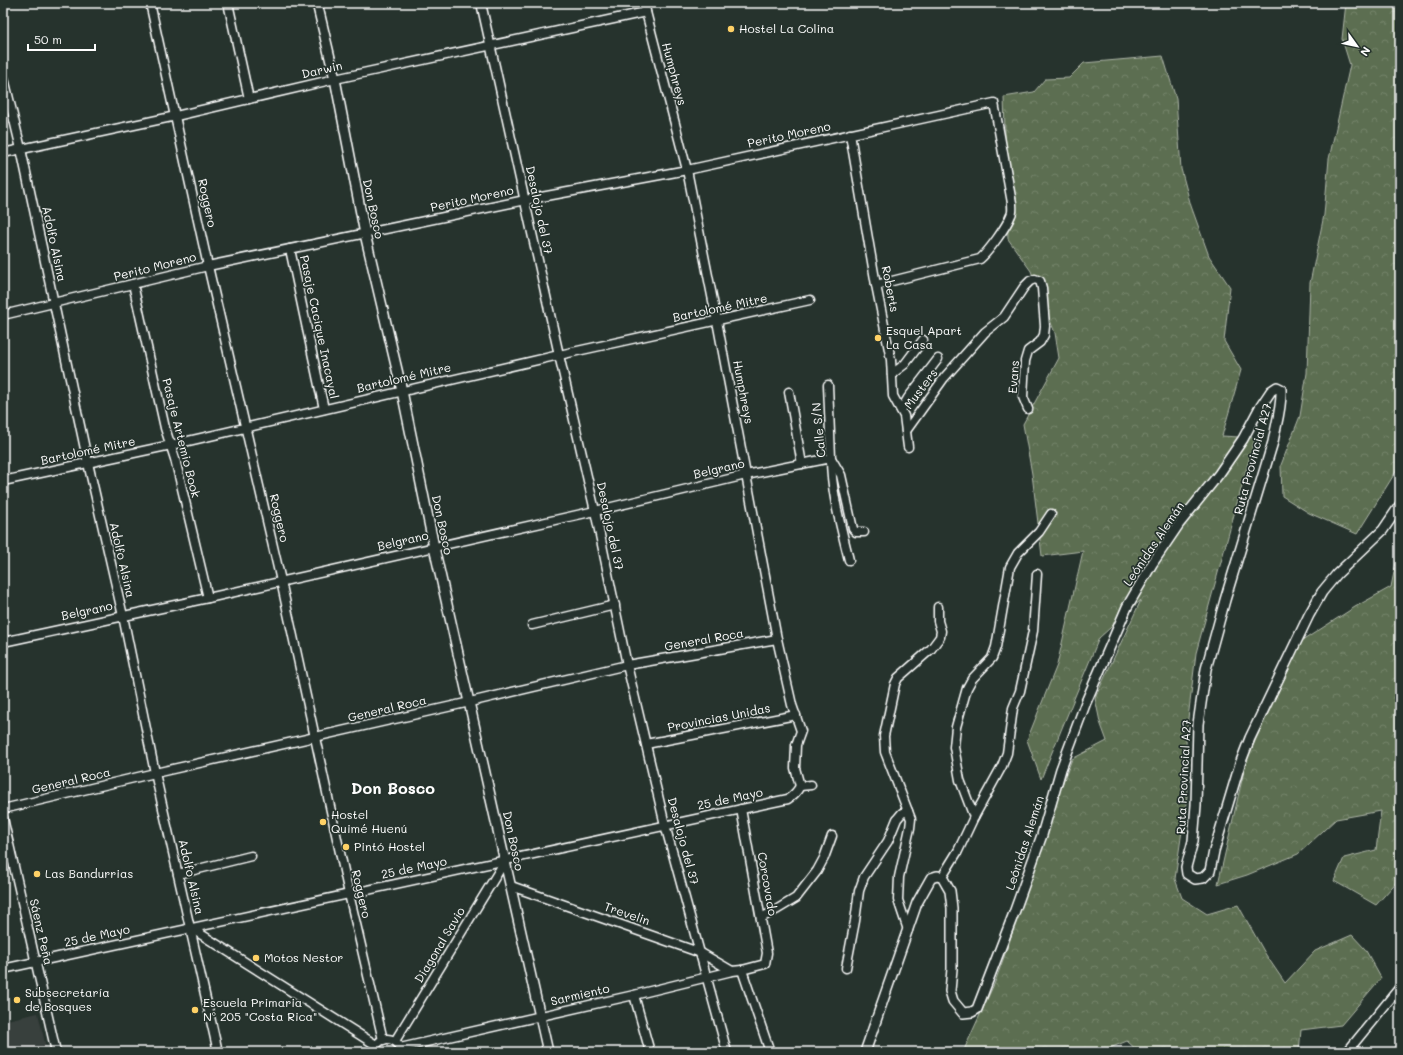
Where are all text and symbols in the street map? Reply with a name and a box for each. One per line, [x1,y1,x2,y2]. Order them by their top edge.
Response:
place label: Hostel La Colina [739,20,834,36]
marker: Hostel La Colina [726,24,736,34]
scale bar [28,26,95,52]
north arrow [1337,26,1377,66]
text: 50 m [34,31,62,47]
street label: Humphreys [659,41,691,107]
text: N [1357,44,1374,59]
street label: Darwin [300,57,344,81]
street label: Perito Moreno [746,117,832,151]
street label: Desalojo del 37 [523,164,557,256]
street label: Roggero [195,177,221,229]
street label: Don Bosco [360,178,388,240]
street label: Perito Moreno [429,181,515,215]
street label: Adolfo Alsina [39,205,71,283]
street label: Perito Moreno [112,248,198,284]
street label: Pasaje Cacique Inacayal [297,254,343,400]
street label: Roberts [879,264,903,314]
street label: Bartolomé Mitre [671,289,769,325]
place label: Esquel Apart La Casa [886,322,962,352]
marker: Esquel Apart La Casa [873,333,883,343]
street label: Bartolomé Mitre [355,358,452,396]
street label: Humphreys [730,359,758,425]
street label: Evans [1004,360,1022,394]
street label: Musters [900,365,941,412]
street label: Pasaje Artemio Book [159,376,205,499]
street label: Ruta Provincial A27 [1229,401,1275,516]
street label: Calle S/N [808,402,828,458]
street label: Bartolomé Mitre [39,432,137,468]
street label: Belgrano [692,454,746,482]
street label: Desalojo del 37 [594,480,628,572]
street label: Roggero [267,492,293,544]
street label: Don Bosco [429,494,457,556]
street label: Leónidas Alemán [1119,498,1187,589]
street label: Adolfo Alsina [107,521,139,599]
street label: Belgrano [376,526,430,554]
street label: Belgrano [60,597,114,623]
street label: General Roca [663,624,745,654]
street label: General Roca [346,691,428,725]
street label: Provincias Unidas [666,699,772,735]
street label: Ruta Provincial A27 [1172,719,1194,835]
street label: General Roca [30,763,112,797]
district label: Don Bosco [351,777,435,798]
street label: 25 de Mayo [695,783,764,813]
street label: Leónidas Alemán [1001,793,1047,892]
street label: Desalojo del 37 [665,795,703,886]
place label: Hostel Quimé Huenú [331,806,407,836]
street label: Don Bosco [500,810,528,872]
marker: Hostel Quimé Huenú [318,817,328,827]
street label: Adolfo Alsina [176,838,208,916]
place label: Pintó Hostel [354,838,425,854]
marker: Pintó Hostel [341,842,351,852]
street label: Corcovado [755,851,781,917]
street label: 25 de Mayo [379,852,448,882]
place label: Las Bandurrias [45,865,133,881]
street label: Roggero [349,868,375,920]
marker: Las Bandurrias [32,869,42,879]
street label: Sáenz Peña [27,897,57,967]
street label: Trevelin [602,898,652,928]
street label: Diagonal Savio [410,904,468,985]
street label: 25 de Mayo [62,920,131,950]
place label: Motos Nestor [264,949,343,965]
marker: Motos Nestor [251,953,261,963]
street label: Sarmiento [549,979,611,1009]
place label: Subsecretaría de Bosques [25,984,110,1014]
place label: Escuela Primaria Nº 205 "Costa Rica" [203,994,317,1024]
marker: Subsecretaría de Bosques [12,995,22,1005]
marker: Escuela Primaria Nº 205 "Costa Rica" [190,1005,200,1015]

